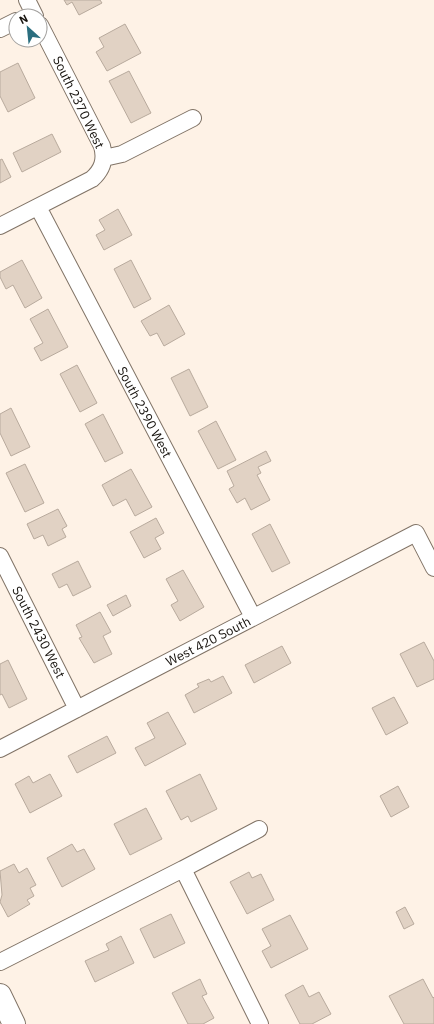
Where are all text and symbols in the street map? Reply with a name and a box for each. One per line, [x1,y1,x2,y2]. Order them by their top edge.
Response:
north arrow [8,8,48,48]
text: N [17,11,30,27]
street label: South 2370 West [49,53,108,151]
street label: South 2390 West [113,364,176,461]
street label: South 2430 West [8,583,69,681]
street label: West 420 South [163,613,254,670]

